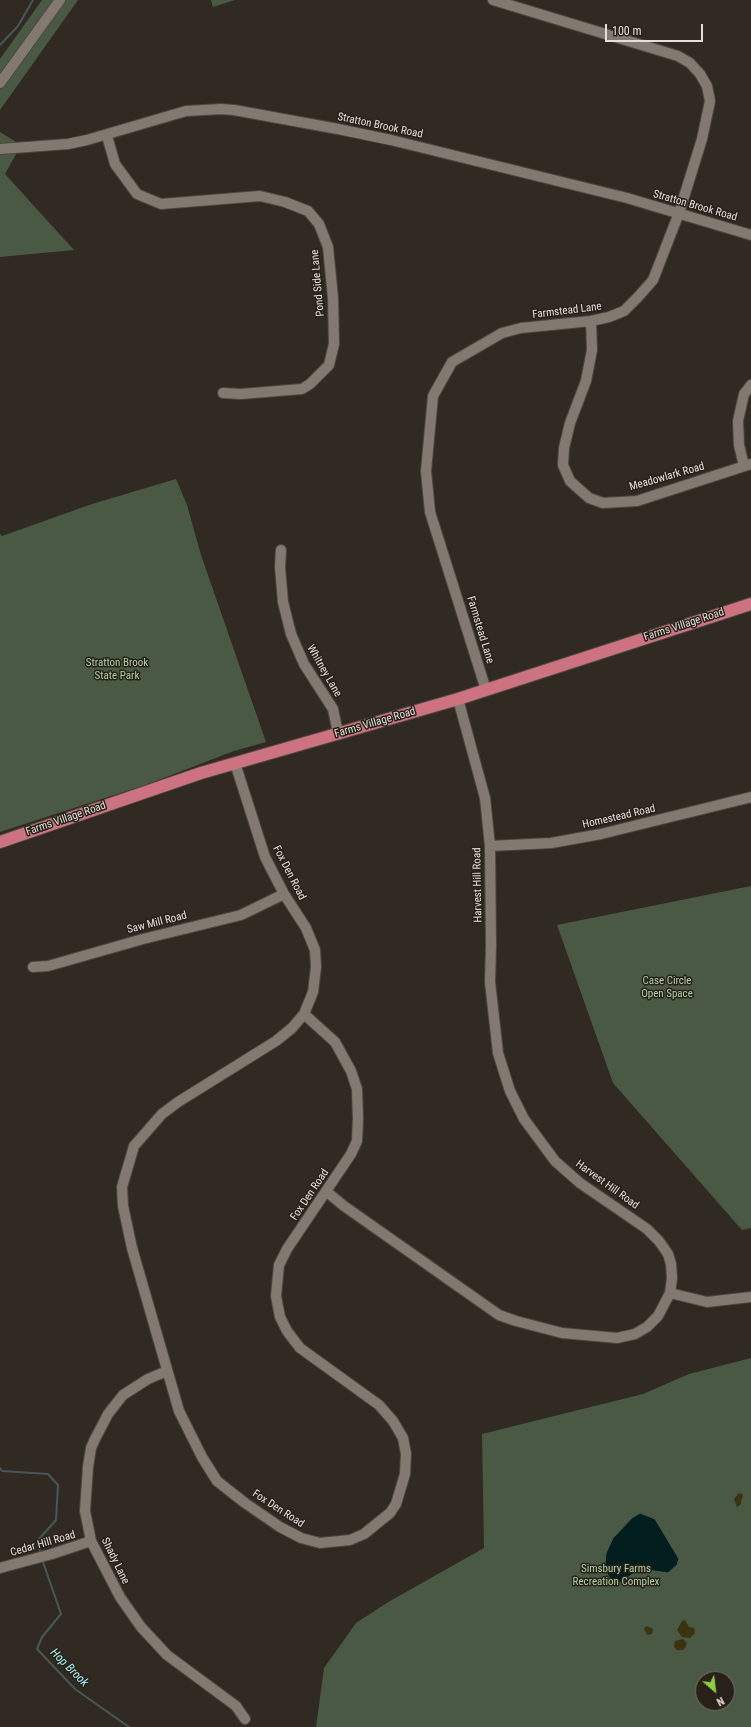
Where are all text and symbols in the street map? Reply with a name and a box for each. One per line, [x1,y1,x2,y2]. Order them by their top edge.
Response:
scale bar [607,16,705,42]
text: 100 m [612,24,642,38]
street label: Stratton Brook Road [336,110,424,142]
street label: Stratton Brook Road [651,188,739,224]
street label: Pond Side Lane [308,249,328,317]
street label: Farmstead Lane [532,300,602,322]
street label: Meadowlark Road [628,460,706,494]
street label: Farmstead Lane [464,595,496,665]
street label: Farms Village Road [642,606,726,644]
street label: Whitney Lane [304,643,344,699]
park label: Stratton Brook State Park [86,656,148,682]
street label: Farms Village Road [333,705,417,741]
street label: Farms Village Road [24,799,108,839]
street label: Homestead Road [581,802,657,832]
street label: Fox Den Road [270,844,308,902]
street label: Harvest Hill Road [471,847,485,923]
street label: Saw Mill Road [126,909,188,937]
park label: Case Circle Open Space [641,974,693,1000]
street label: Harvest Hill Road [573,1158,641,1212]
street label: Fox Den Road [288,1167,332,1223]
street label: Fox Den Road [250,1487,306,1531]
street label: Cedar Hill Road [9,1528,77,1560]
street label: Shady Lane [98,1536,132,1586]
park label: Simsbury Farms Recreation Complex [573,1562,659,1588]
water label: Hop Brook [47,1646,91,1690]
north arrow [695,1671,735,1711]
text: N [714,1694,726,1708]

